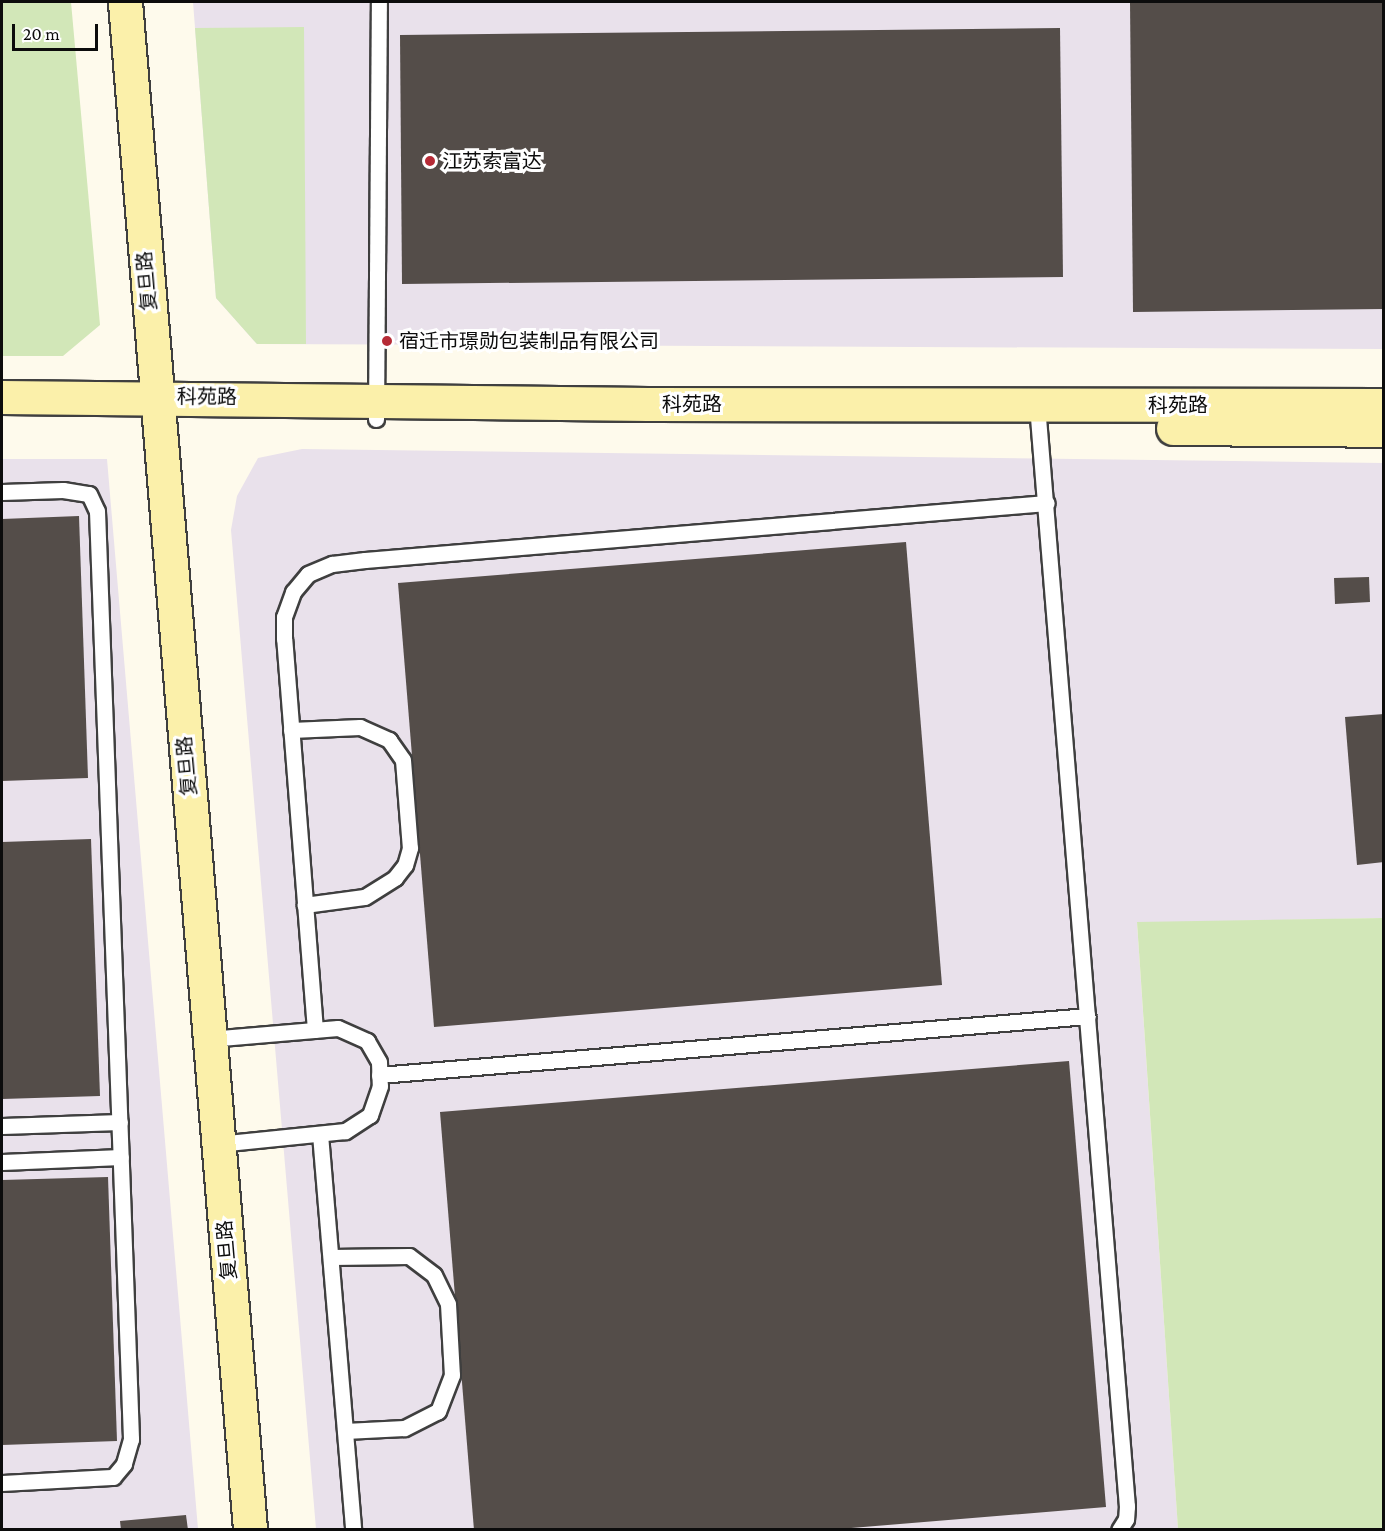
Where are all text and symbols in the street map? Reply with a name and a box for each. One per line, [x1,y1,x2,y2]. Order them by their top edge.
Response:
scale bar [15,12,100,50]
text: 20 m [23,24,60,44]
place label: 江苏索富达 [442,149,542,173]
marker: 江苏索富达 [423,154,437,168]
street label: 复旦路 [132,250,162,312]
place label: 宿迁市璟勋包装制品有限公司 [399,329,659,353]
marker: 宿迁市璟勋包装制品有限公司 [380,334,394,348]
street label: 科苑路 [177,384,237,410]
street label: 科苑路 [662,392,722,416]
street label: 科苑路 [1148,393,1208,417]
street label: 复旦路 [172,735,202,797]
street label: 复旦路 [212,1219,242,1281]

